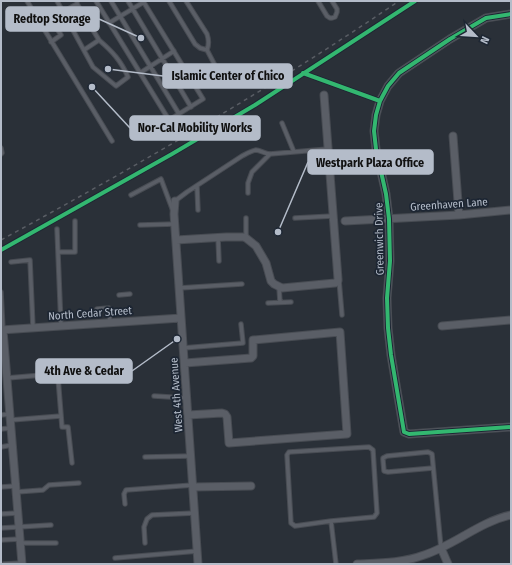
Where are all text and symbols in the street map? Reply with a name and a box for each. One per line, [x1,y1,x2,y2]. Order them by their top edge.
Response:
callout: Redtop Storage [6,7,99,31]
text: Redtop Storage [14,12,90,26]
north arrow [456,16,496,56]
text: N [477,34,492,46]
callout: Islamic Center of Chico [163,64,292,88]
text: Islamic Center of Chico [172,69,285,83]
callout: Nor-Cal Mobility Works [130,116,260,140]
text: Nor-Cal Mobility Works [138,121,253,135]
callout: Westpark Plaza Office [308,150,433,174]
text: Westpark Plaza Office [316,156,424,170]
street label: Greenhaven Lane [410,195,488,214]
street label: Greenwich Drive [372,202,387,276]
street label: North Cedar Street [48,304,133,323]
street label: West 4th Avenue [167,357,186,433]
callout: 4th Ave & Cedar [36,359,132,383]
text: 4th Ave & Cedar [44,364,124,378]

